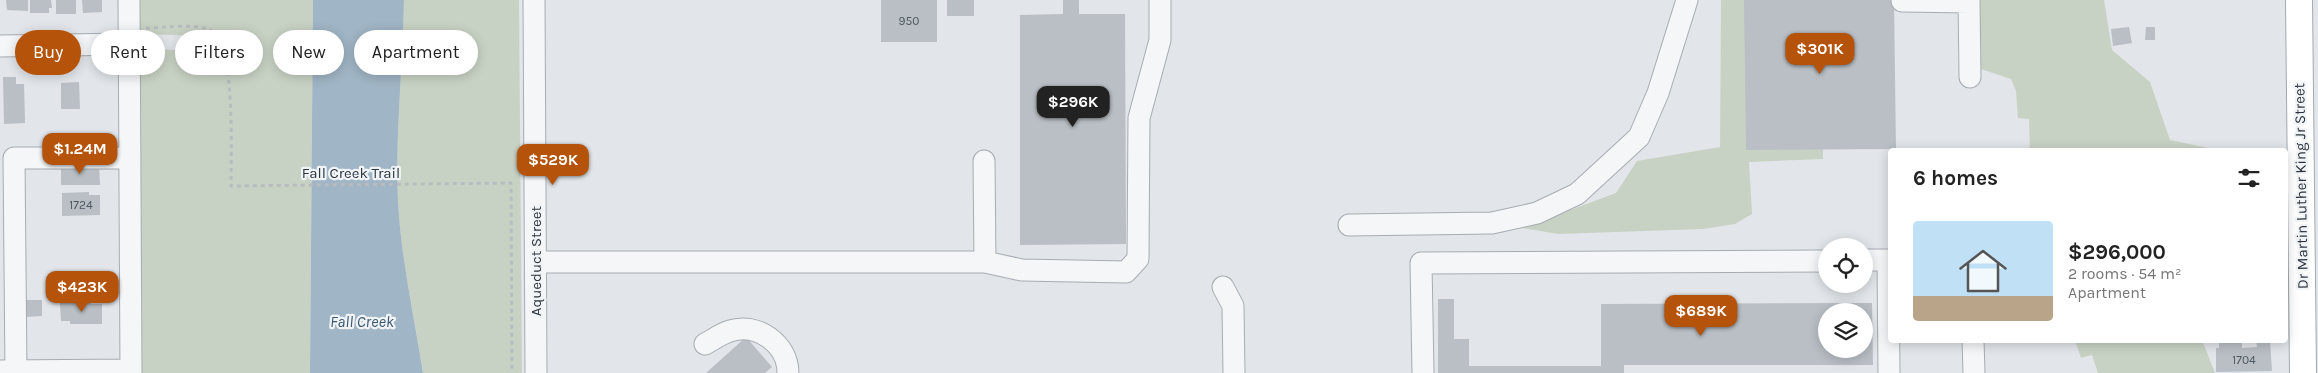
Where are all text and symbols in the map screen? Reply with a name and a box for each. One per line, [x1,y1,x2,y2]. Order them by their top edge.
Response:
house number: 950 [899,14,919,28]
chip: Buy [15,30,81,75]
chip: Rent [91,30,165,75]
chip: Filters [175,30,263,75]
chip: New [273,30,344,75]
chip: Apartment [354,30,478,75]
pin: $301K [1785,32,1855,75]
text: $301K [1796,39,1844,58]
street label: Dr Martin Luther King Jr Street [2290,82,2312,289]
pin: $296K [1038,86,1108,128]
text: $296K [1048,92,1098,111]
pin: $1.24M [39,132,121,175]
text: $1.24M [53,139,107,158]
pin: $529K [518,144,588,186]
text: $529K [528,150,578,169]
street label: Fall Creek Trail [302,164,400,182]
icon: filters [2235,164,2263,192]
text: 6 homes [1913,166,1998,190]
house number: 1724 [69,198,93,212]
street label: Aqueduct Street [527,206,545,316]
map controls [1818,238,1873,358]
button: locate [1818,238,1873,293]
text: $296,000 [2068,240,2166,264]
icon: home [1953,241,2013,301]
text: 2 rooms · 54 m² [2068,264,2181,283]
pin: $423K [47,270,117,313]
text: $423K [57,277,107,296]
text: Apartment [2068,283,2146,302]
pin: $689K [1666,294,1736,337]
text: $689K [1675,301,1727,320]
button: layers [1818,303,1873,358]
water label: Fall Creek [330,312,395,331]
house number: 1704 [2232,353,2256,367]

